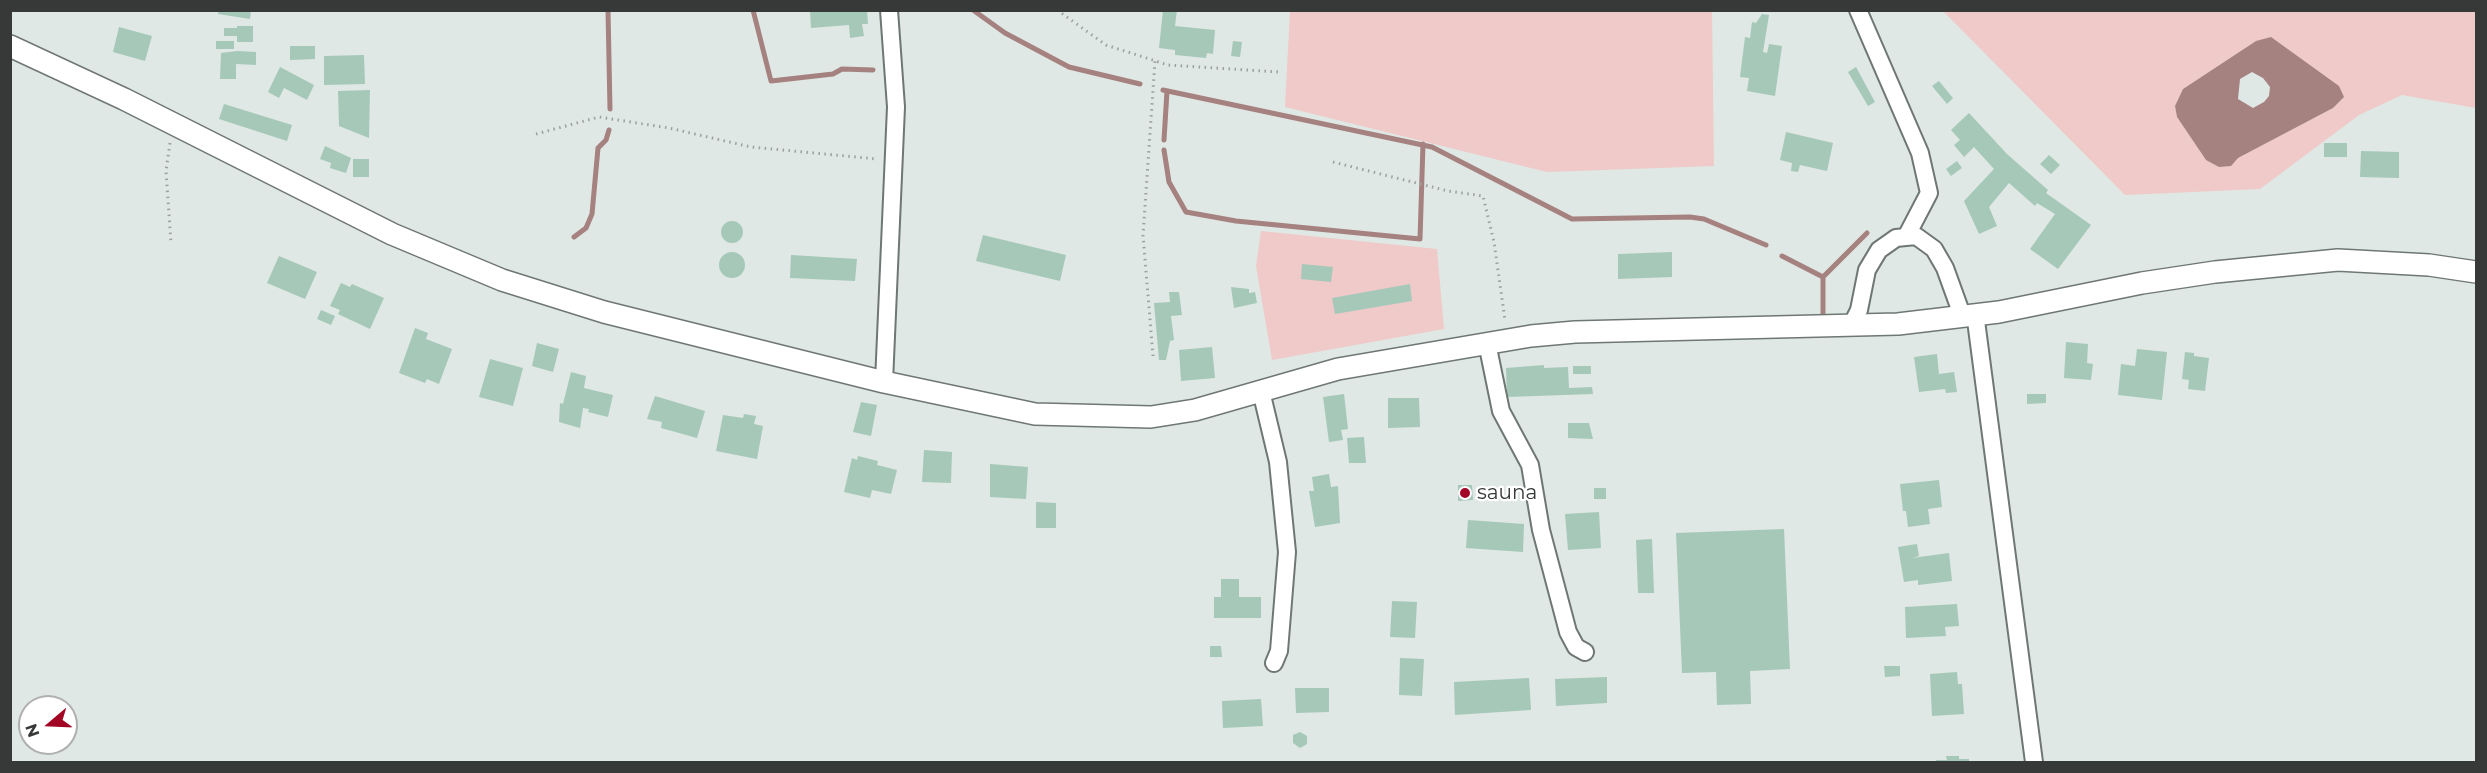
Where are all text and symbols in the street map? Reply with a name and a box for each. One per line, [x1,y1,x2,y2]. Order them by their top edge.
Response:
place label: sauna [1477,481,1537,505]
marker: sauna [1458,486,1472,500]
north arrow [18,695,78,755]
text: N [21,721,43,740]

